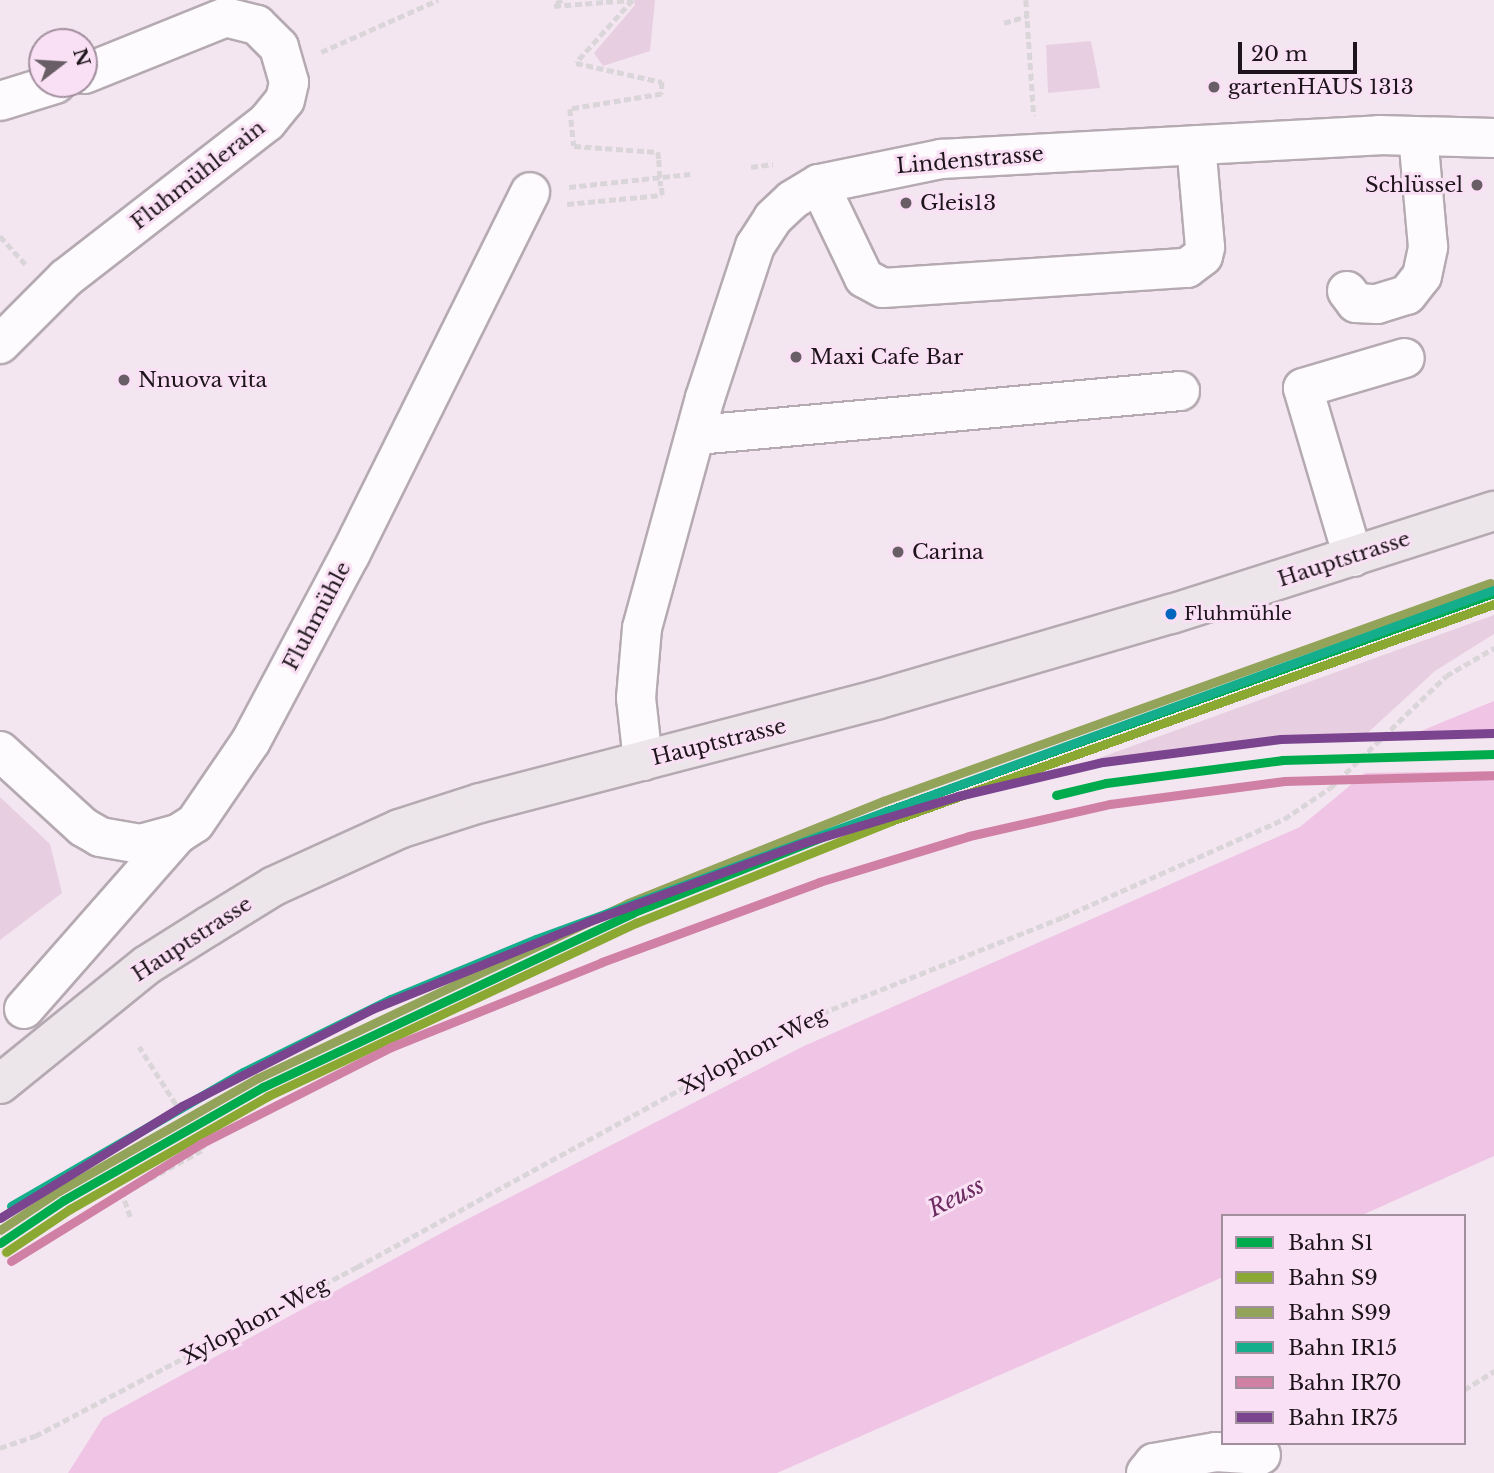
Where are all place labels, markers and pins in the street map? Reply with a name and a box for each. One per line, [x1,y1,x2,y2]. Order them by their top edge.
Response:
place label: gartenHAUS 1313 [1228,74,1414,100]
marker: gartenHAUS 1313 [1206,79,1222,95]
place label: Schlüssel [1365,172,1463,198]
marker: Schlüssel [1469,177,1485,193]
place label: Gleis13 [920,190,996,216]
marker: Gleis13 [898,195,914,211]
place label: Maxi Cafe Bar [810,344,963,370]
marker: Maxi Cafe Bar [788,349,804,365]
place label: Nnuova vita [138,367,268,393]
marker: Nnuova vita [116,372,132,388]
place label: Carina [912,539,984,565]
marker: Carina [890,544,906,560]
place label: Fluhmühle [1184,603,1292,625]
marker: Fluhmühle [1164,607,1178,621]

